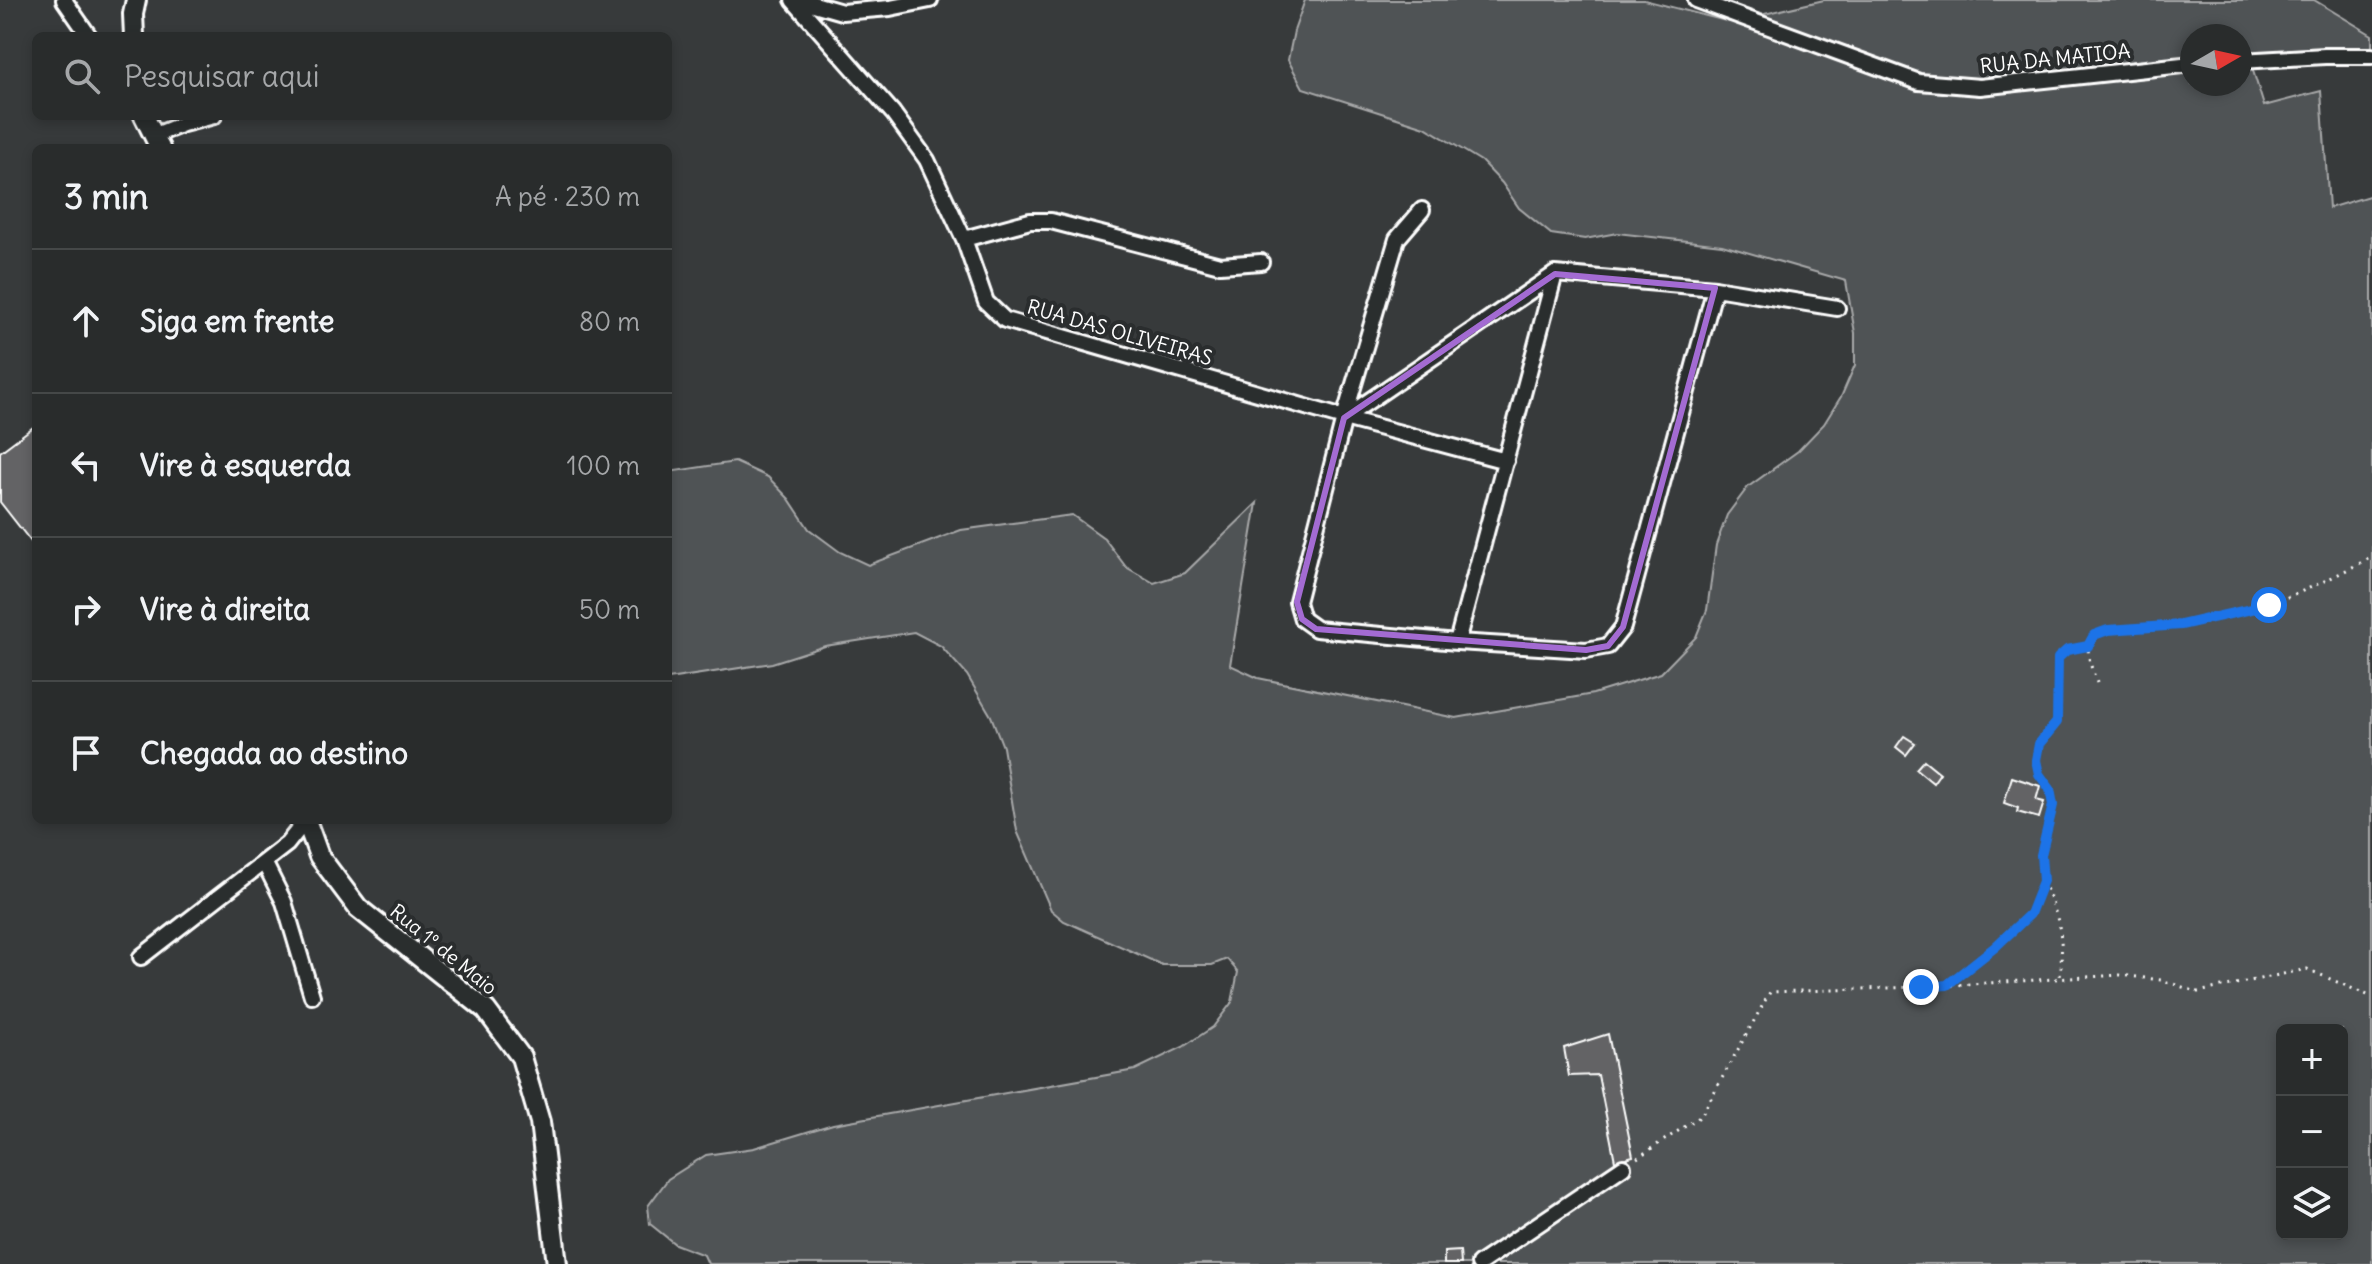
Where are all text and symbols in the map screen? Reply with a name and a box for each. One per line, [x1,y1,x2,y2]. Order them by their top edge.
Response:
north arrow [2180,24,2252,96]
search box [32,32,672,120]
street label: RUA DA MATIOA [1979,38,2132,78]
icon: search [60,54,104,98]
text: Pesquisar aqui [124,57,320,95]
text: 3 min [64,175,149,218]
text: A pé · 230 m [495,180,640,213]
street label: RUA DAS OLIVEIRAS [1024,294,1216,370]
icon: ahead [64,299,108,343]
text: Siga em frente [140,302,334,340]
text: 80 m [579,305,640,338]
icon: left [64,443,108,487]
text: Vire à esquerda [140,446,351,484]
text: 100 m [566,449,640,482]
icon: right [64,587,108,631]
route start [2251,587,2287,623]
text: Vire à direita [140,590,310,628]
text: 50 m [579,593,640,626]
icon: arrive [64,731,108,775]
text: Chegada ao destino [140,734,408,772]
street label: Rua 1º de Maio [385,898,503,1000]
route end [1903,969,1939,1005]
map controls [2276,1024,2348,1240]
button: + [2276,1024,2348,1096]
button: − [2276,1096,2348,1168]
button: layers [2276,1168,2348,1240]

